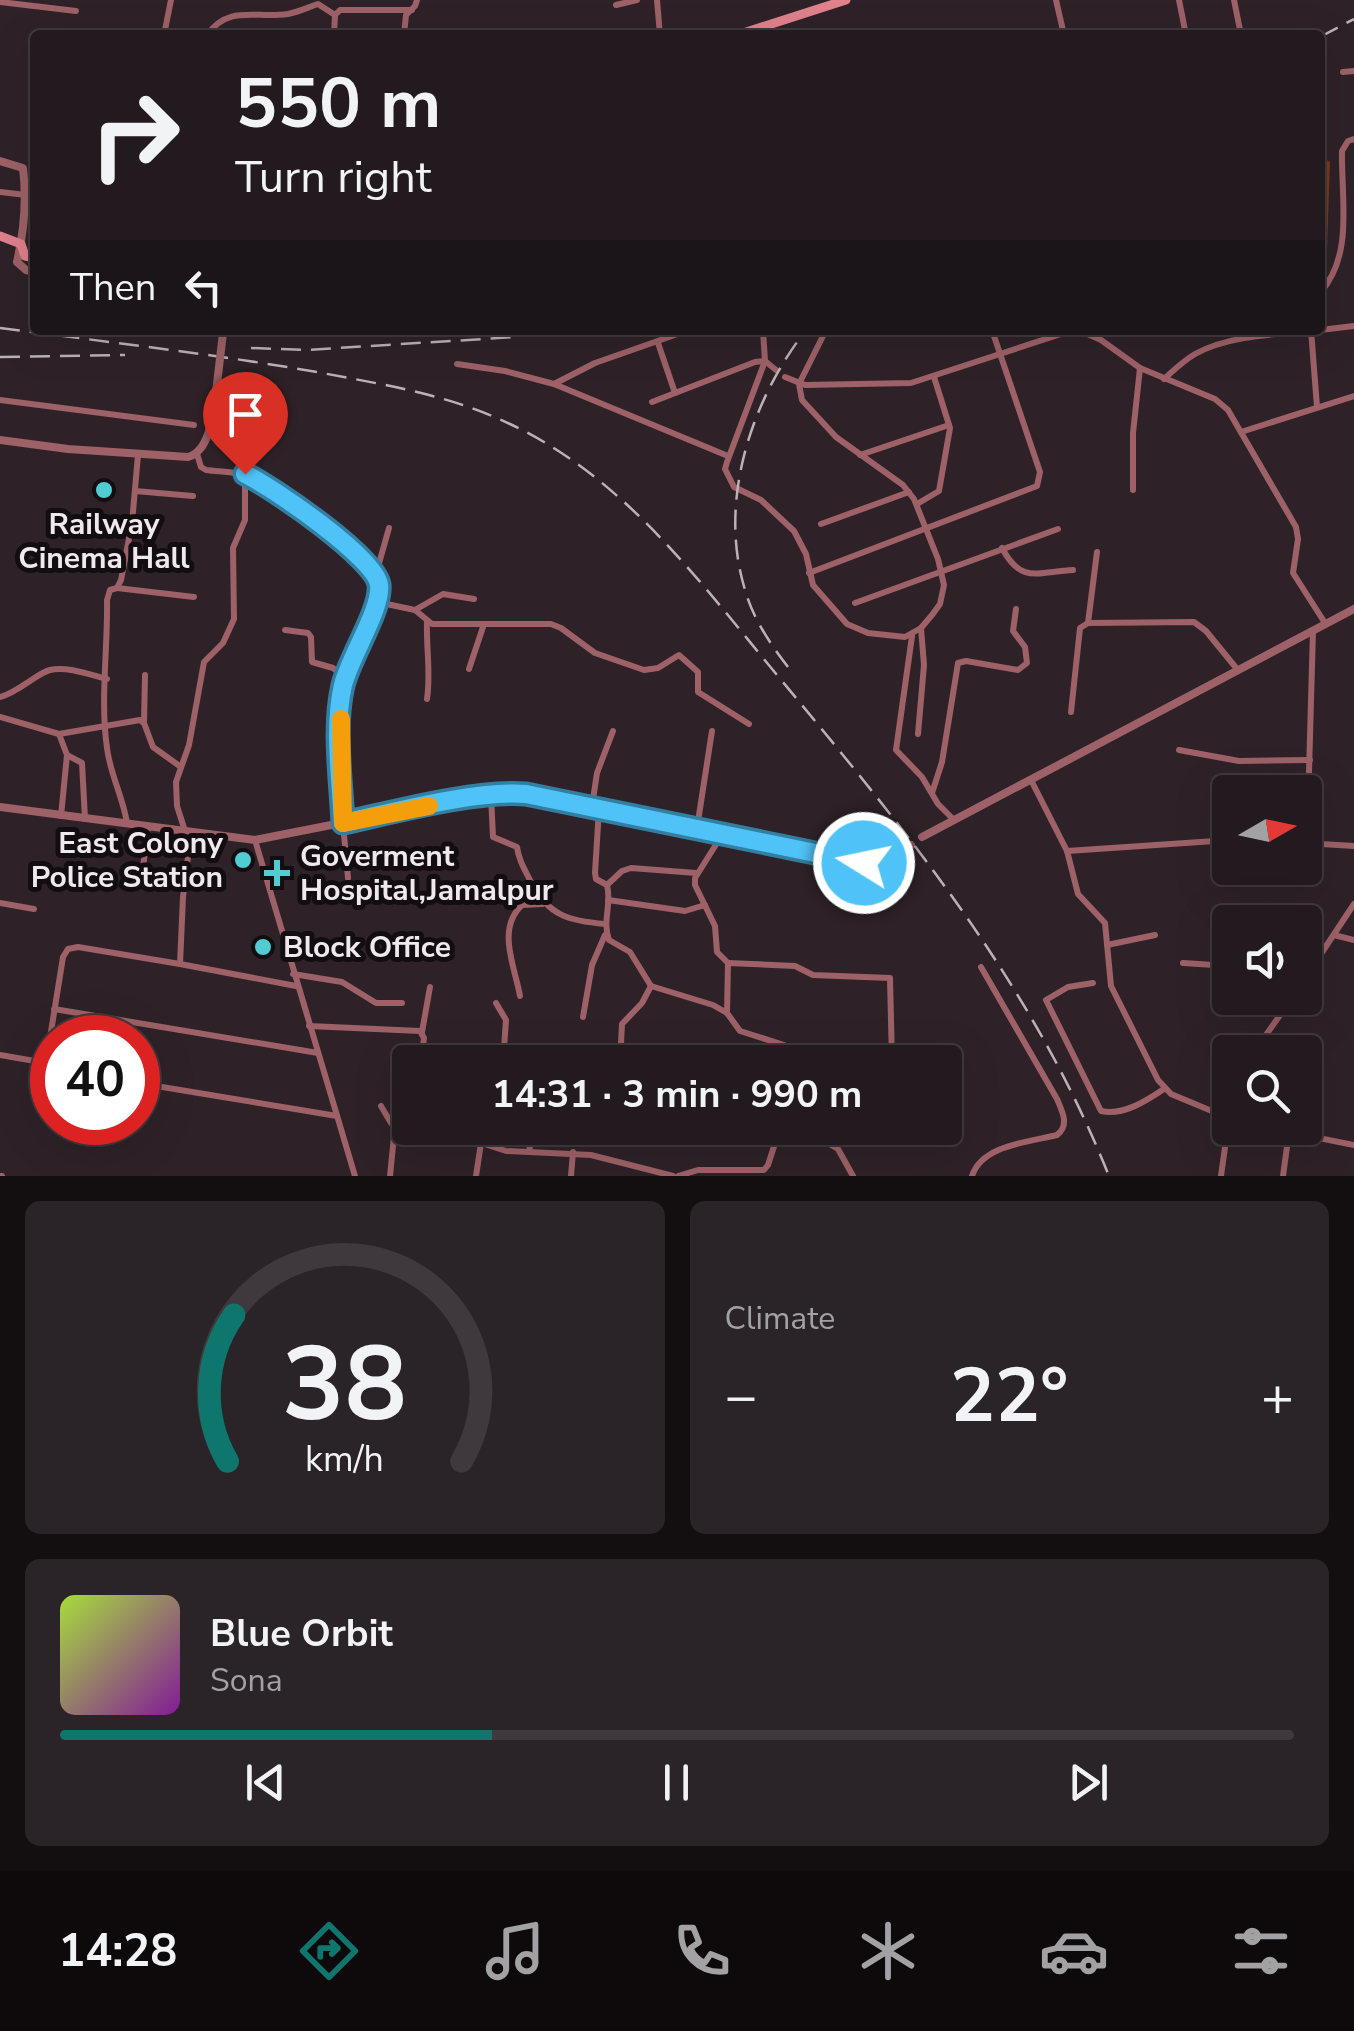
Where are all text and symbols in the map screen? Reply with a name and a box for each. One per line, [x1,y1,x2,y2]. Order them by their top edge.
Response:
text: 550 m [235,56,441,152]
icon: right [70,70,200,200]
text: Turn right [235,147,432,208]
icon: left [176,260,231,315]
text: Then [70,262,156,313]
pin [203,372,288,475]
icon: arrive [218,387,273,442]
marker: Railway Cinema Hall [93,479,115,501]
place label: Railway Cinema Hall [18,504,190,579]
north arrow [1212,775,1322,885]
map controls [1212,775,1322,1145]
position arrow [812,811,916,915]
place label: East Colony Police Station [31,823,223,898]
place label: Goverment Hospital,Jamalpur [300,836,554,911]
marker: East Colony Police Station [232,849,254,871]
marker: Goverment Hospital,Jamalpur [264,860,290,886]
button: sound [1212,905,1322,1015]
place label: Block Office [283,927,451,968]
marker: Block Office [252,936,274,958]
speed limit sign: 40 [30,1015,160,1145]
button: search [1212,1035,1322,1145]
text: 14:31 · 3 min · 990 m [492,1069,862,1120]
text: Climate [725,1297,835,1340]
text: 38 [282,1314,407,1456]
text: 22° [950,1345,1068,1447]
text: − [725,1359,758,1434]
text: + [1261,1359,1294,1434]
text: km/h [305,1435,384,1484]
text: Blue Orbit [210,1608,393,1659]
text: Sona [210,1659,283,1702]
icon: previous [238,1755,293,1810]
icon: pause [649,1755,704,1810]
icon: next [1061,1755,1116,1810]
icon: directions [294,1916,364,1986]
icon: music [480,1916,550,1986]
icon: phone [667,1916,737,1986]
icon: climate [853,1916,923,1986]
icon: car [1039,1916,1109,1986]
icon: filters [1226,1916,1296,1986]
text: 14:28 [58,1921,177,1982]

